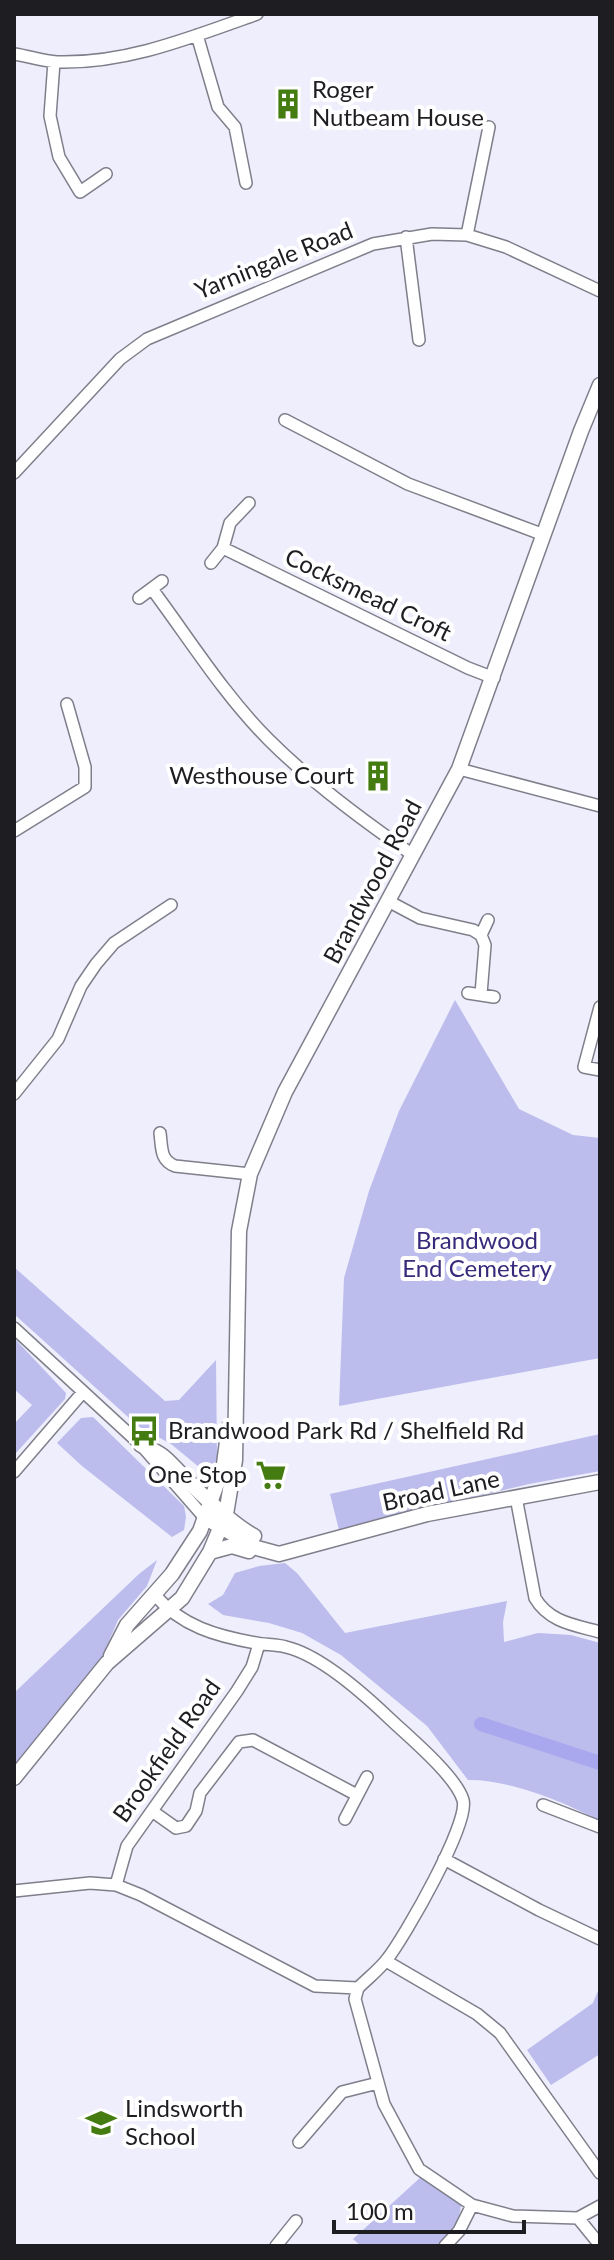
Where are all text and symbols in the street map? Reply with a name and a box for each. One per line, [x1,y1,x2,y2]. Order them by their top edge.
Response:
place label: Roger Nutbeam House [312,74,484,131]
building icon: Roger Nutbeam House [271,87,305,121]
street label: Yarningale Road [190,215,357,304]
street label: Cocksmead Croft [281,541,457,647]
building icon: Westhouse Court [361,759,395,793]
place label: Westhouse Court [169,760,354,789]
street label: Brandwood Road [316,794,427,968]
park label: Brandwood End Cemetery [402,1225,552,1282]
bus stop icon: Brandwood Park Rd / Shelfield Rd [127,1414,161,1448]
place label: Brandwood Park Rd / Shelfield Rd [168,1415,524,1444]
supermarket icon: One Stop [254,1458,288,1492]
place label: One Stop [148,1459,247,1488]
street label: Broad Lane [380,1463,502,1516]
street label: Brookfield Road [106,1673,226,1827]
place label: Lindsworth School [125,2093,243,2150]
school or university icon: Lindsworth School [84,2106,118,2140]
scale bar [334,2184,524,2234]
text: 100 m [346,2196,414,2225]

